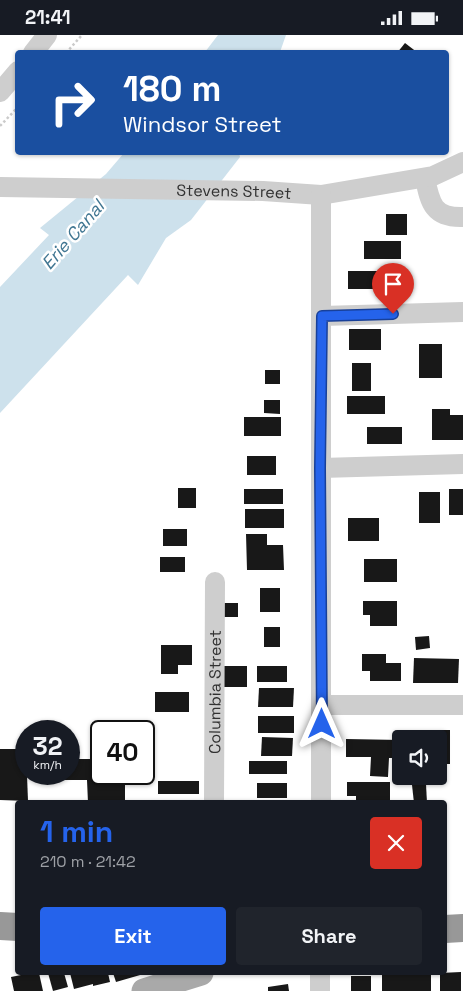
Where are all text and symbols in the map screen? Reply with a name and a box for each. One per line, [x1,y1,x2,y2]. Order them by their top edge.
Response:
text: 21:41 [25,5,71,30]
text: 180 m [123,67,221,111]
icon: right [40,70,105,135]
text: Windsor Street [123,110,282,138]
street label: Stevens Street [176,180,292,204]
water label: Erie Canal [36,193,111,274]
pin [372,263,414,314]
icon: arrive [379,270,407,298]
street label: Columbia Street [204,630,226,754]
position arrow [295,697,347,749]
speed limit sign: 40 [90,720,155,785]
text: 32 [32,730,63,762]
map controls [392,730,447,785]
button: sound [392,730,447,785]
text: km/h [33,757,62,773]
text: 1 min [40,812,113,851]
button: close [370,817,422,869]
text: 210 m · 21:42 [40,851,136,872]
button: Exit [40,907,226,965]
button: Share [236,907,422,965]

